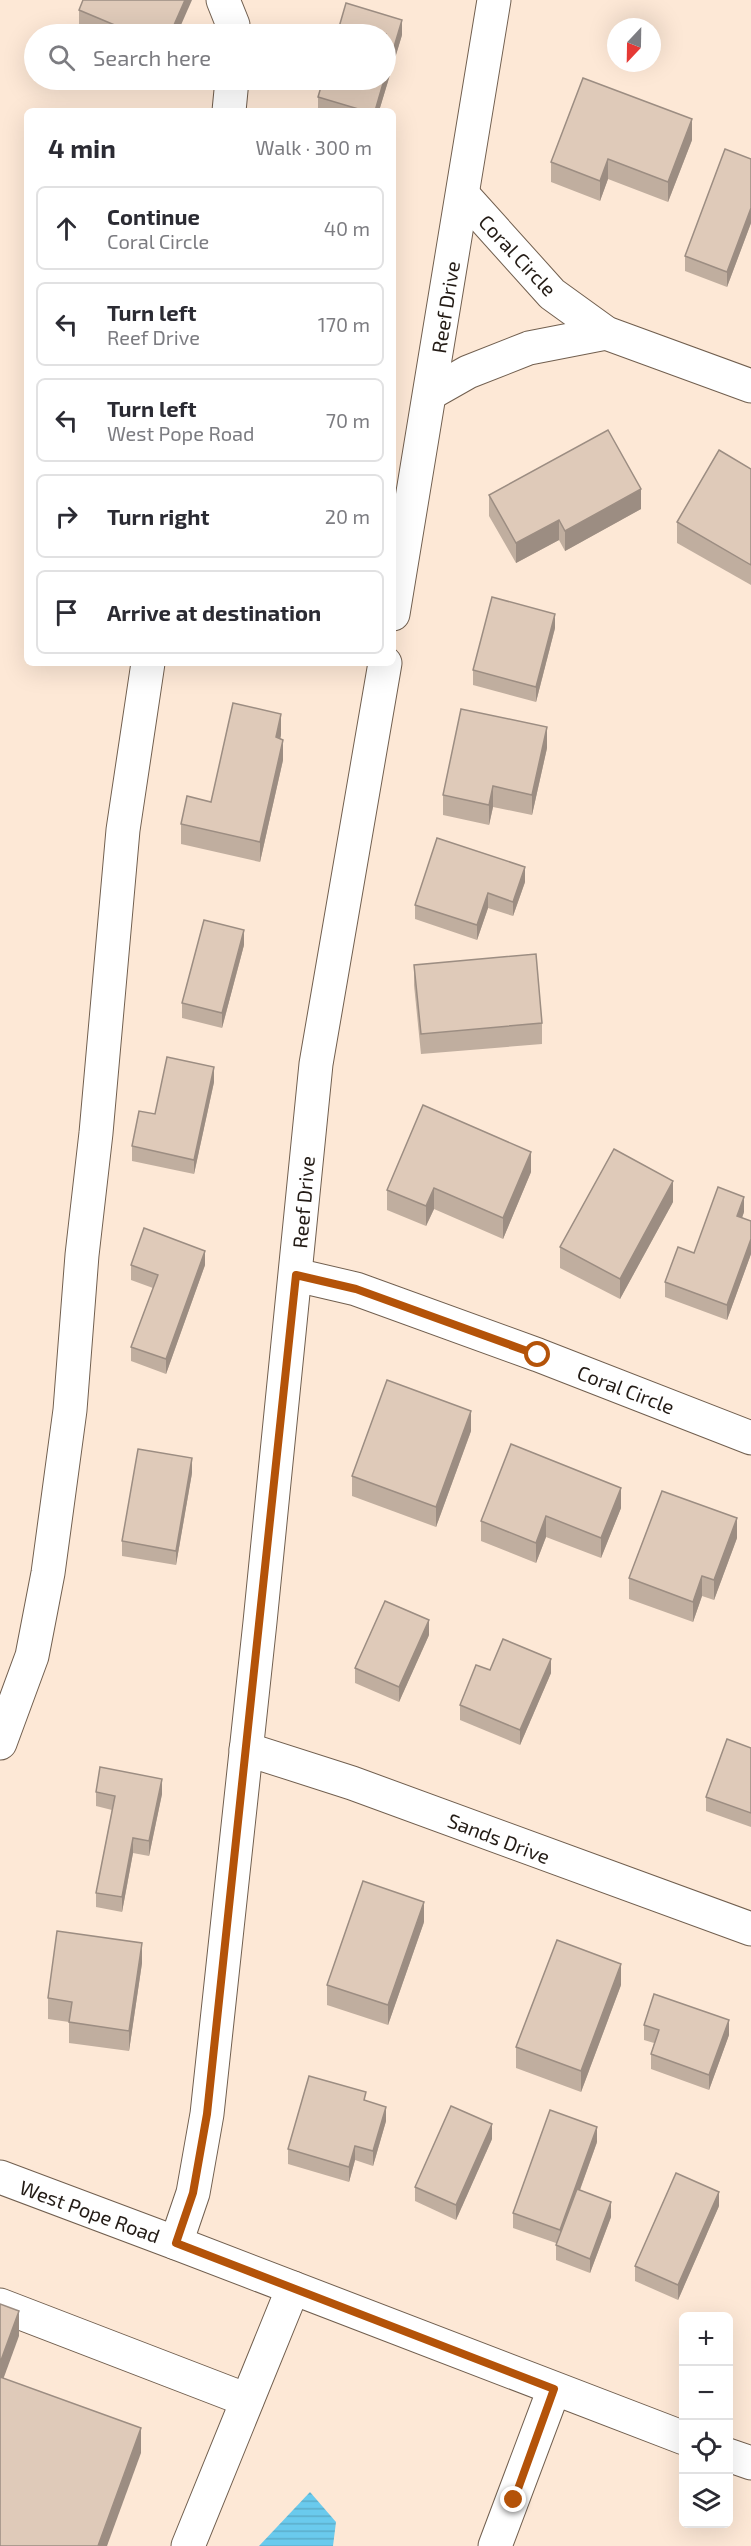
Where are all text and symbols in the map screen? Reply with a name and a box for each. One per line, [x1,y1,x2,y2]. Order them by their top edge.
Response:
north arrow [607,18,661,72]
search box [24,24,396,90]
icon: search [45,41,78,74]
text: Search here [93,44,211,70]
text: 4 min [48,132,116,163]
text: Walk · 300 m [256,135,372,159]
text: Continue [107,203,200,229]
street label: Coral Circle [474,209,562,301]
icon: ahead [50,212,83,245]
text: 40 m [324,216,370,240]
text: Coral Circle [107,229,209,253]
street label: Reef Drive [426,259,464,355]
text: Turn left [107,299,196,325]
icon: left [50,308,83,341]
text: 170 m [318,312,370,336]
text: Reef Drive [107,325,200,349]
text: Turn left [107,395,196,421]
icon: left [50,404,83,437]
text: 70 m [326,408,370,432]
text: West Pope Road [107,421,254,445]
icon: right [50,500,83,533]
text: Turn right [107,503,209,529]
text: 20 m [325,504,370,528]
icon: arrive [50,596,83,629]
text: Arrive at destination [107,599,321,625]
street label: Reef Drive [287,1155,319,1249]
route start [524,1341,550,1367]
street label: Coral Circle [574,1359,678,1419]
street label: Sands Drive [445,1808,553,1868]
street label: West Pope Road [17,2175,163,2247]
map controls [679,2312,733,2528]
button: + [679,2312,733,2366]
button: − [679,2366,733,2420]
button: locate [679,2420,733,2474]
button: layers [679,2474,733,2528]
route end [500,2486,526,2512]

